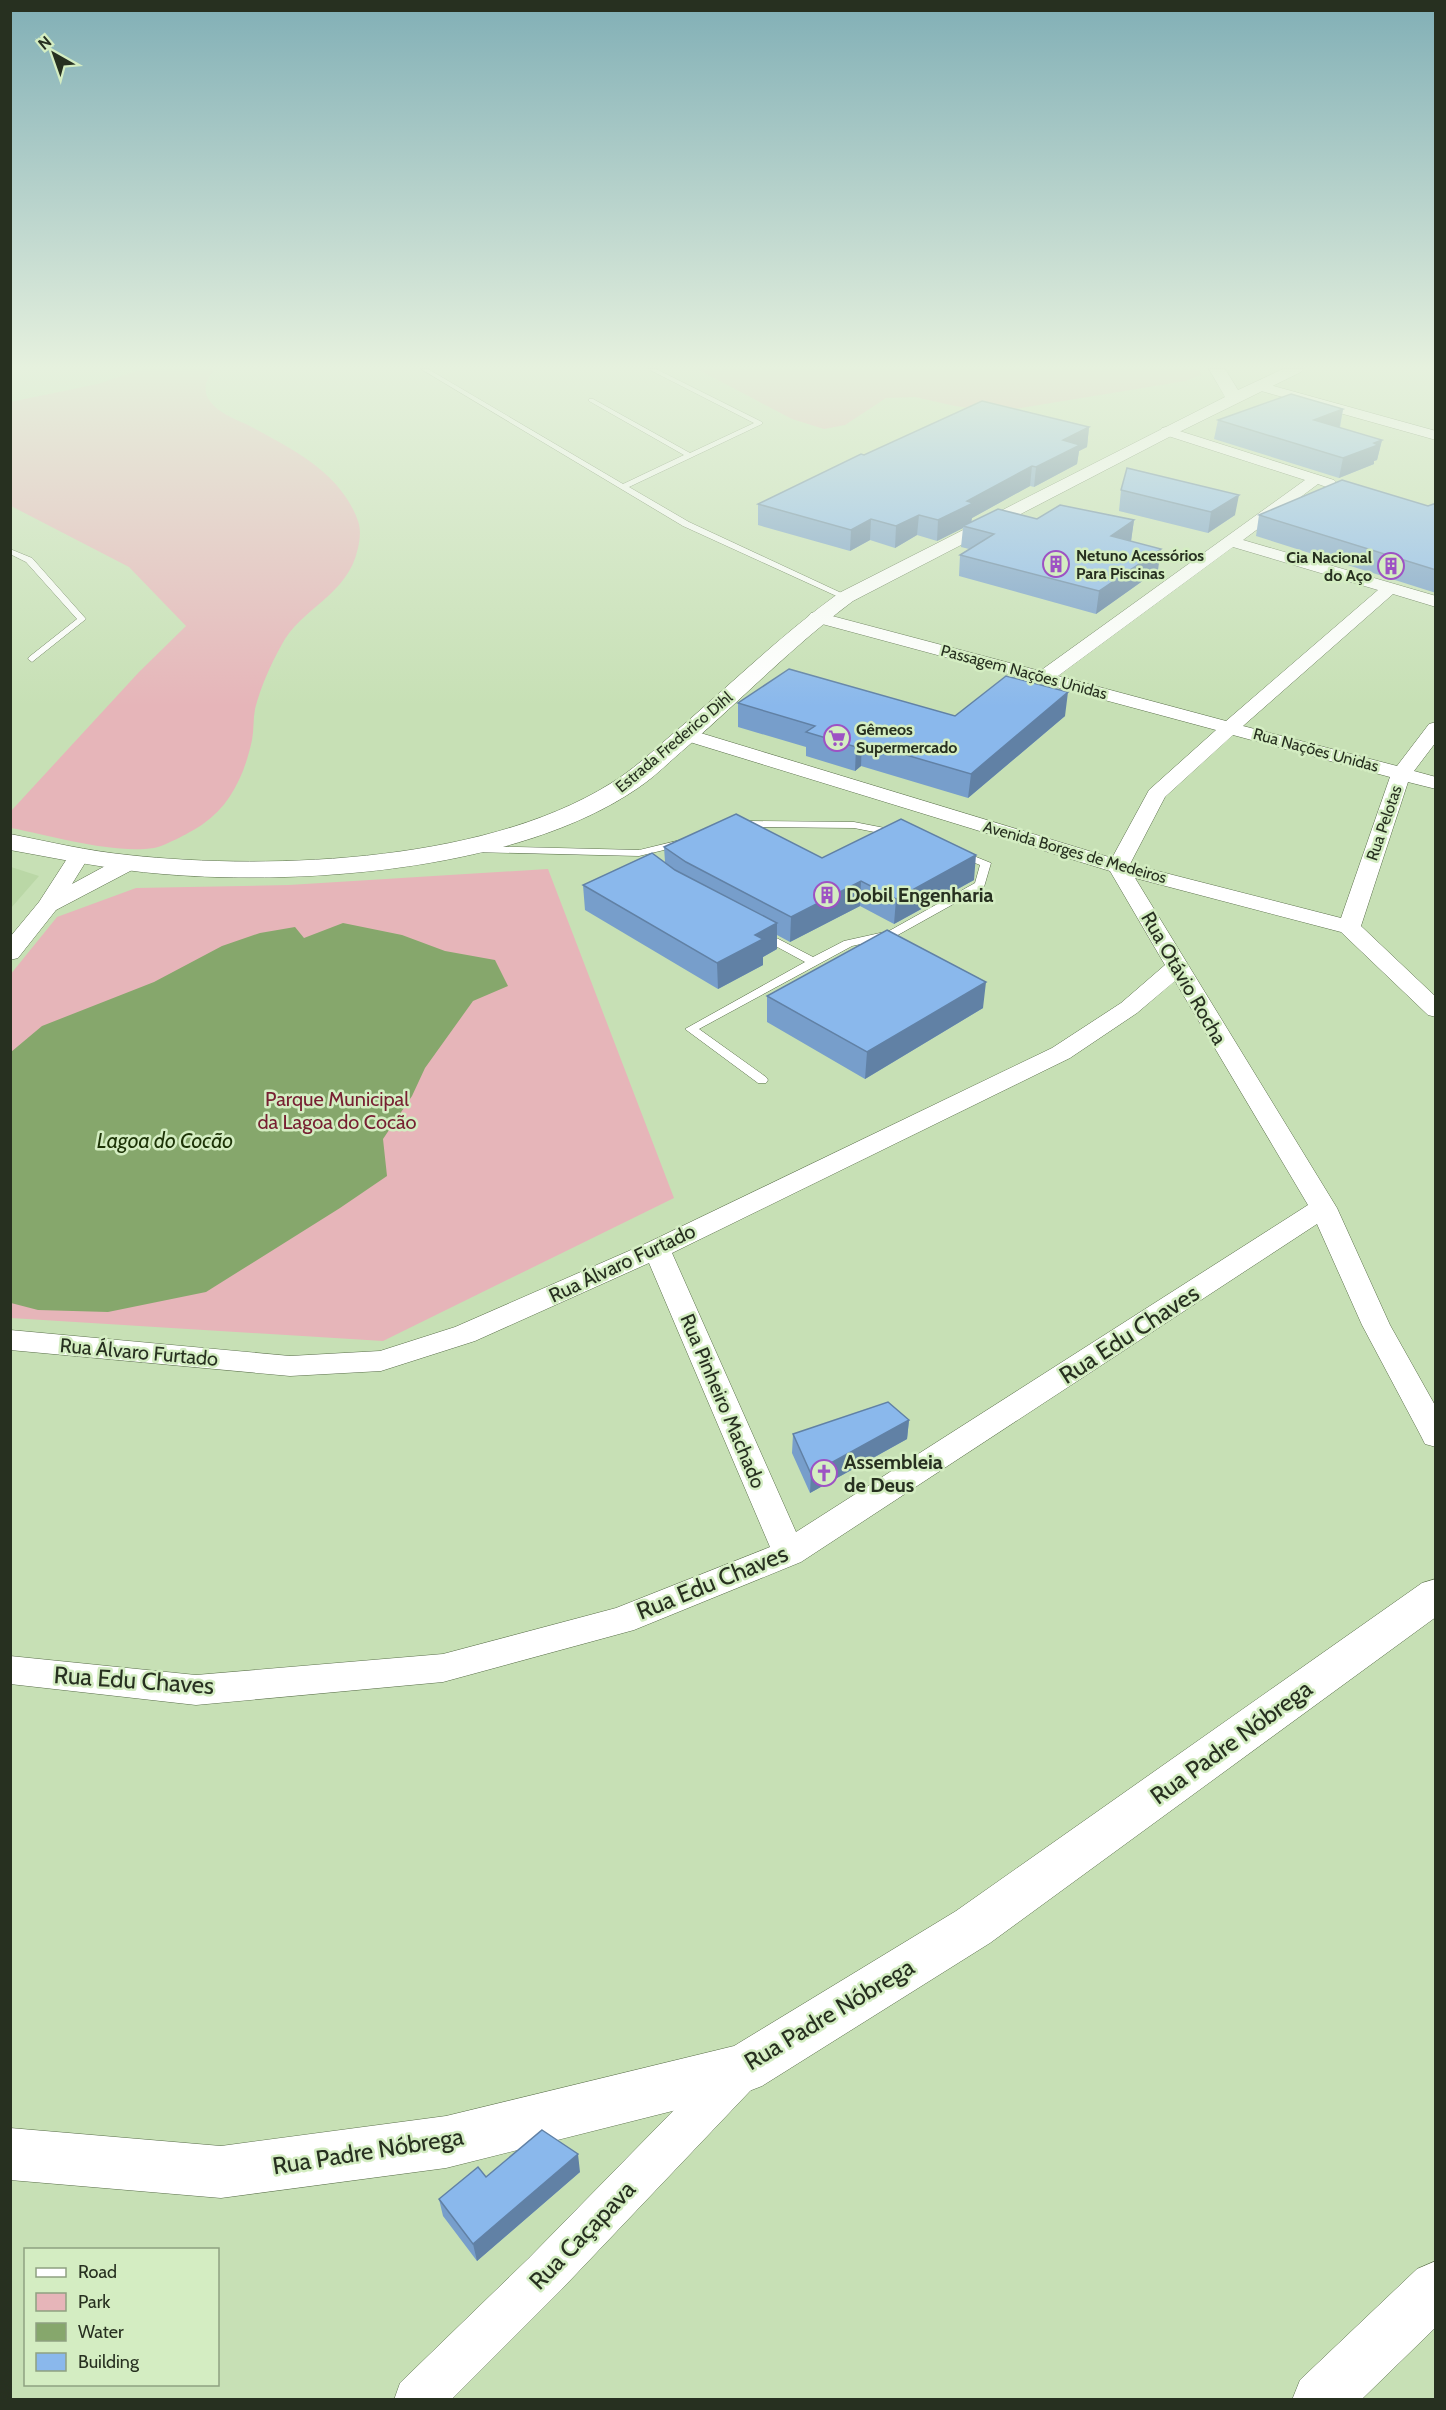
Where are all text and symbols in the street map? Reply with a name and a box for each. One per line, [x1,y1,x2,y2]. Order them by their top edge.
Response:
north arrow [24,24,84,84]
text: N [34,32,55,54]
place label: Netuno Acessórios Para Piscinas [1076,546,1204,583]
place label: Cia Nacional do Aço [1286,548,1372,585]
building icon: Netuno Acessórios Para Piscinas [1041,549,1071,579]
building icon: Cia Nacional do Aço [1376,551,1406,581]
street label: Passagem Nações Unidas [939,641,1110,703]
street label: Estrada Frederico Dihl [612,687,736,796]
place label: Gêmeos Supermercado [856,720,957,757]
supermarket icon: Gêmeos Supermercado [822,723,852,753]
street label: Rua Nações Unidas [1251,724,1381,776]
street label: Rua Pelotas [1362,783,1406,863]
street label: Avenida Borges de Medeiros [981,817,1169,887]
building icon: Dobil Engenharia [812,880,842,910]
place label: Dobil Engenharia [846,883,994,907]
street label: Rua Otávio Rocha [1136,907,1232,1049]
park label: Parque Municipal da Lagoa do Cocão [257,1087,417,1134]
water label: Lagoa do Cocão [97,1128,233,1153]
street label: Rua Álvaro Furtado [545,1219,699,1307]
street label: Rua Edu Chaves [1054,1278,1204,1390]
street label: Rua Pinheiro Machado [675,1310,771,1492]
street label: Rua Álvaro Furtado [59,1333,219,1371]
place label: Assembleia de Deus [844,1450,943,1497]
church icon: Assembleia de Deus [809,1458,839,1488]
street label: Rua Edu Chaves [632,1538,792,1626]
street label: Rua Edu Chaves [53,1660,215,1700]
street label: Rua Padre Nóbrega [1144,1673,1318,1810]
street label: Rua Padre Nóbrega [739,1952,920,2076]
street label: Rua Padre Nóbrega [270,2122,466,2180]
street label: Rua Caçapava [523,2174,641,2295]
legend [24,2248,219,2386]
text: Road [78,2261,117,2283]
text: Park [78,2291,111,2313]
text: Water [78,2321,124,2343]
text: Building [78,2351,140,2373]

